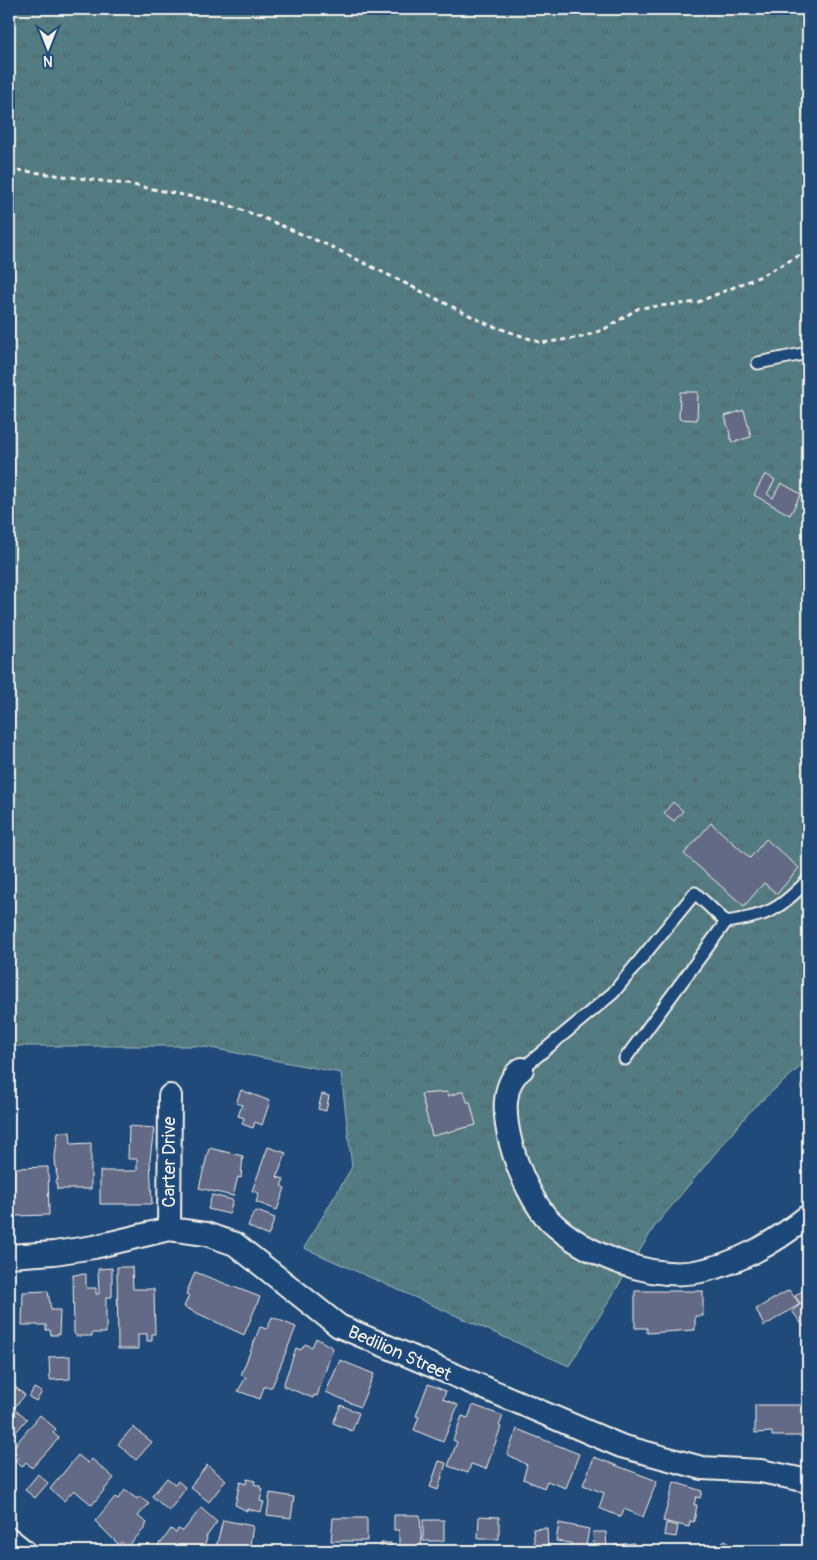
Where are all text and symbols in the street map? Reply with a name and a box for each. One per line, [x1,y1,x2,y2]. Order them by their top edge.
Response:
north arrow [22,22,72,72]
text: N [43,52,53,69]
street label: Carter Drive [158,1116,181,1207]
street label: Bedilion Street [344,1320,456,1387]

